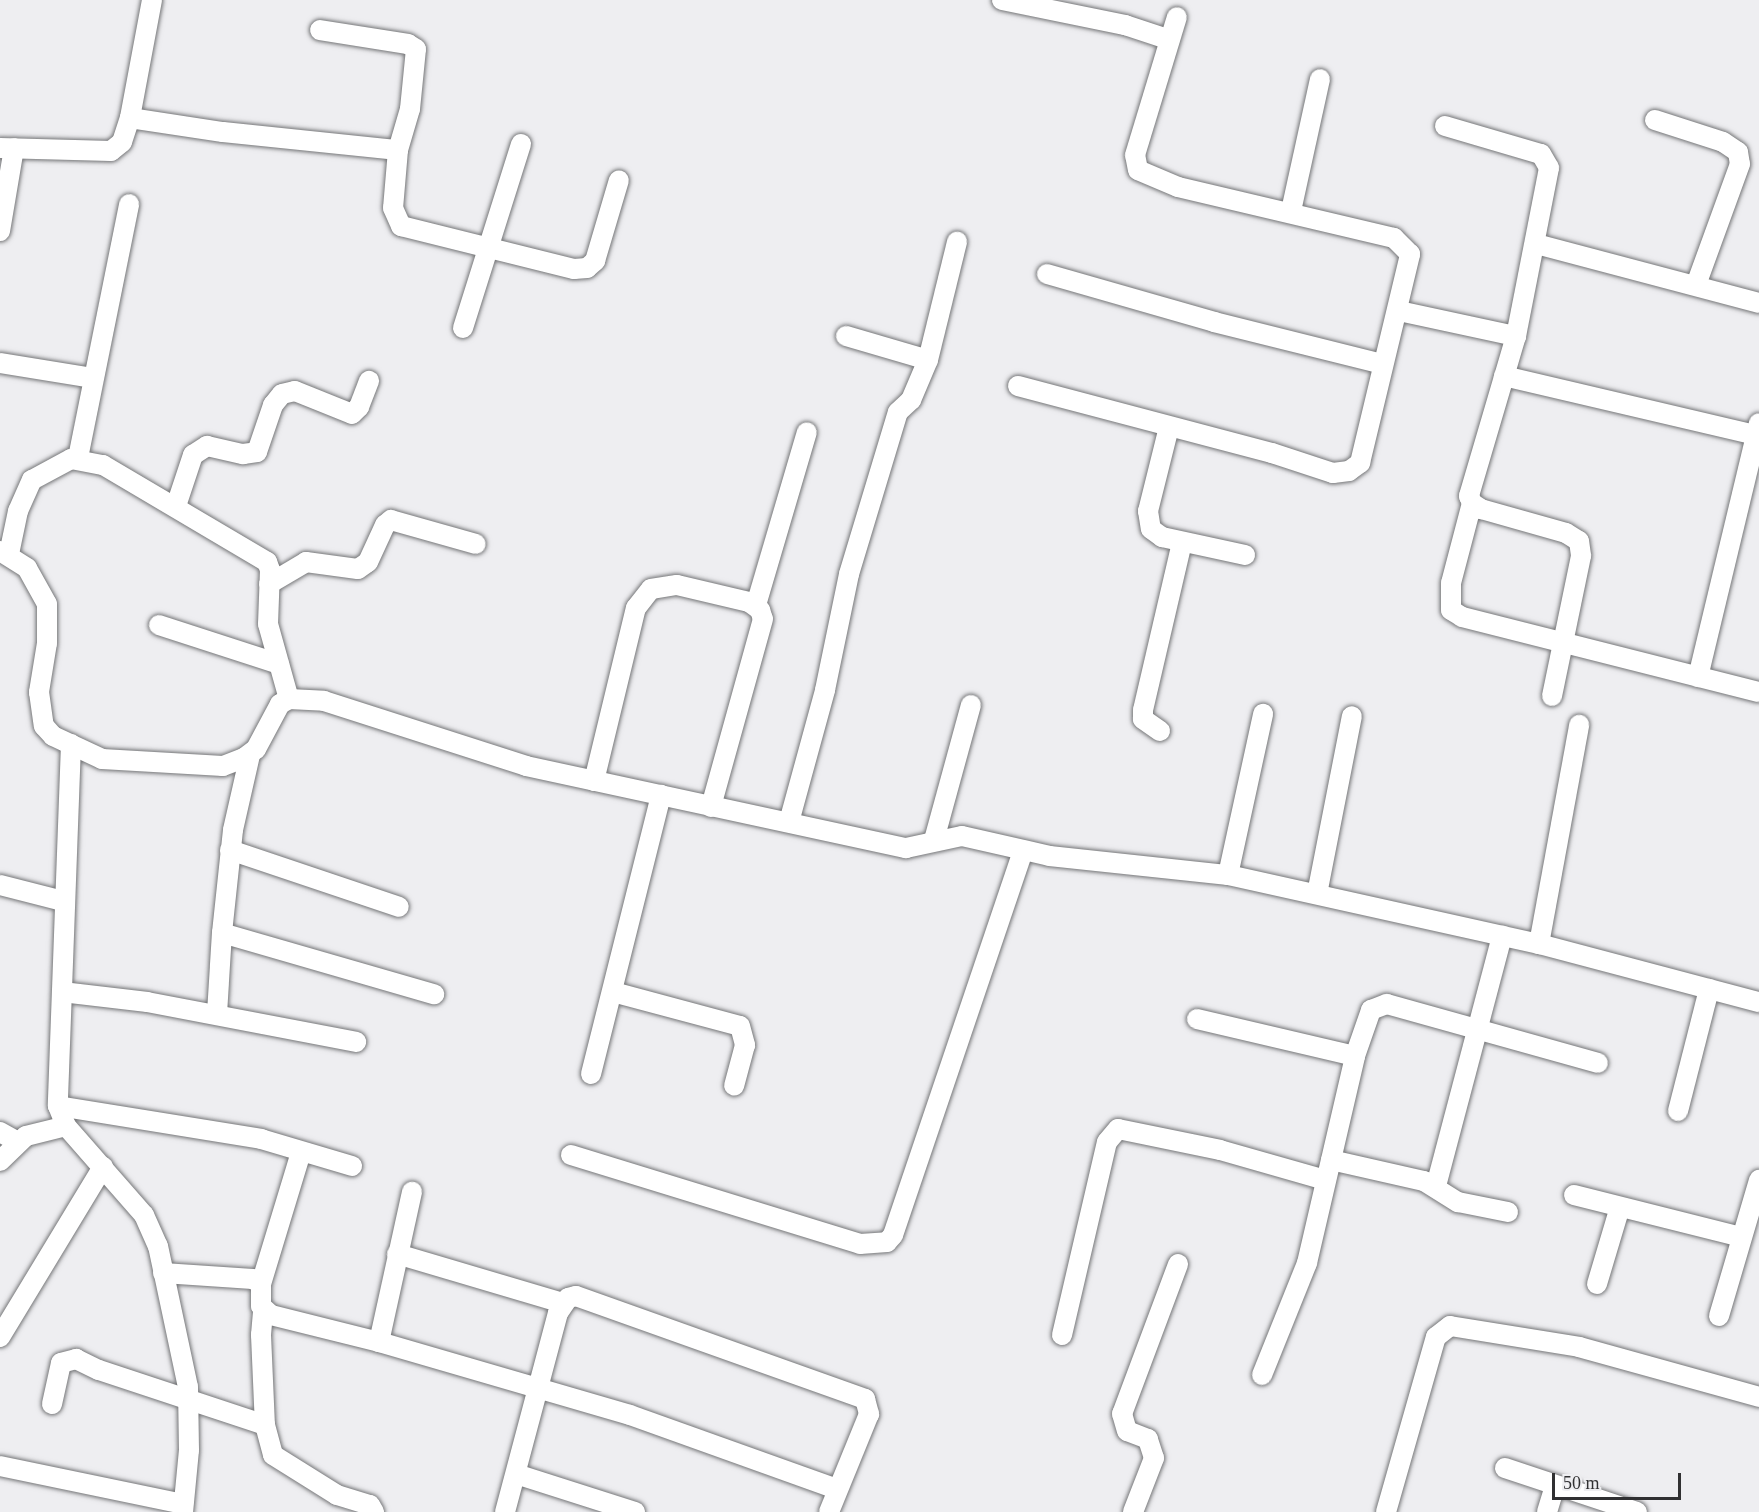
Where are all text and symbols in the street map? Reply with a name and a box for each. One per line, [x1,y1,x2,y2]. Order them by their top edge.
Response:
scale bar [1555,1461,1684,1499]
text: 50 m [1563,1473,1600,1493]

